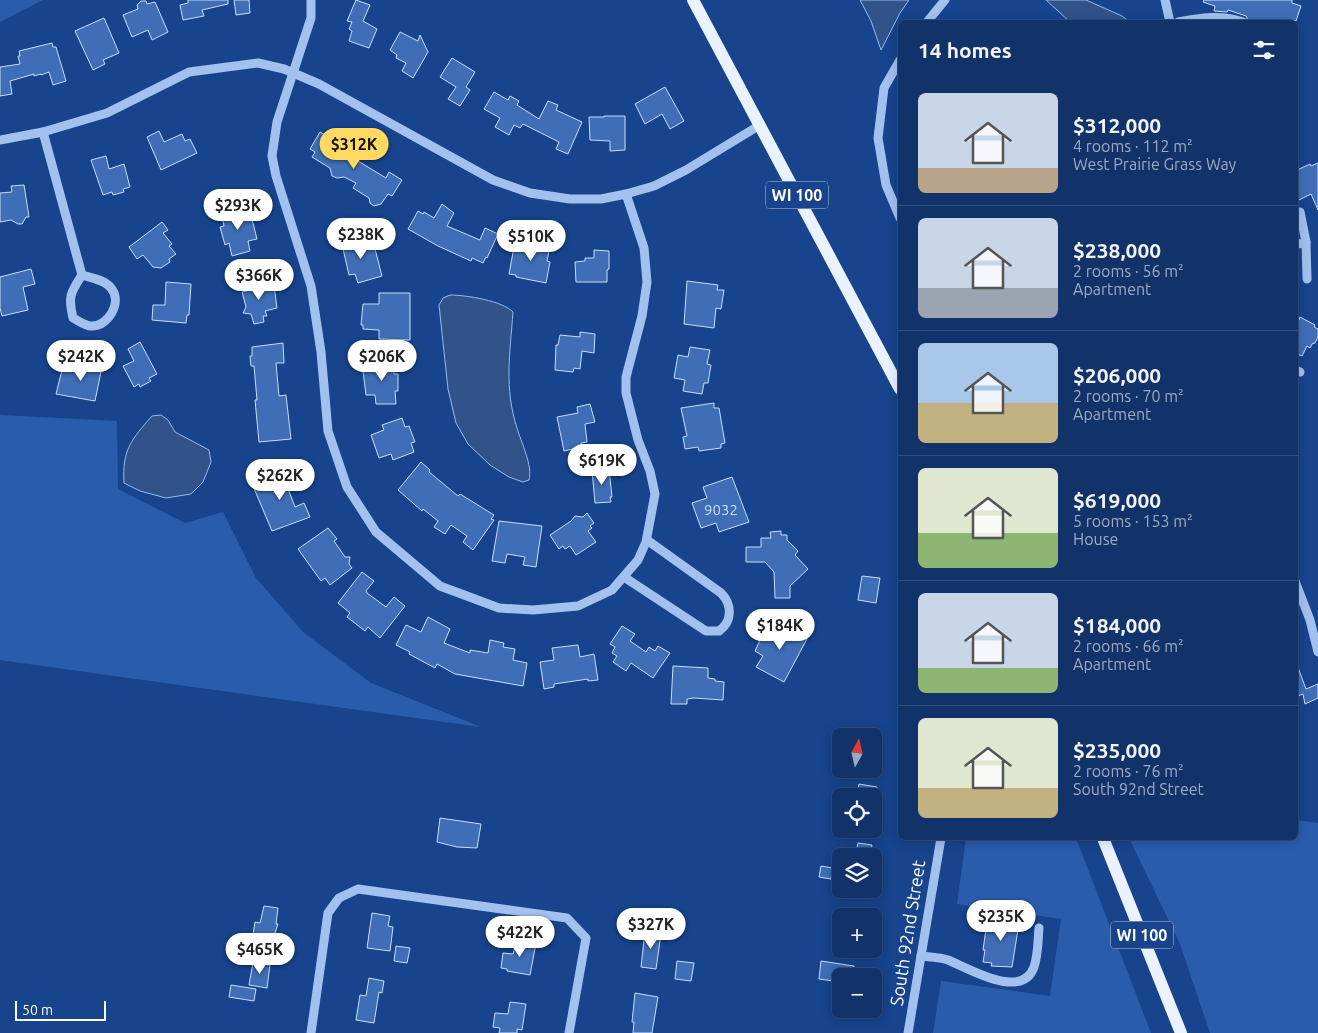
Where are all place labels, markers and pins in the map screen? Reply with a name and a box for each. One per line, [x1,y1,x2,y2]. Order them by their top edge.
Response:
pin: $312K [319,128,389,170]
pin: $293K [203,188,273,231]
pin: $238K [326,218,396,260]
pin: $510K [496,220,566,262]
pin: $366K [224,258,294,301]
pin: $242K [46,340,116,382]
pin: $206K [347,340,417,382]
pin: $619K [567,444,637,486]
pin: $262K [245,458,315,501]
pin: $184K [745,608,815,651]
pin: $235K [966,900,1036,942]
pin: $327K [616,908,686,950]
pin: $422K [485,916,555,958]
pin: $465K [225,932,295,975]

